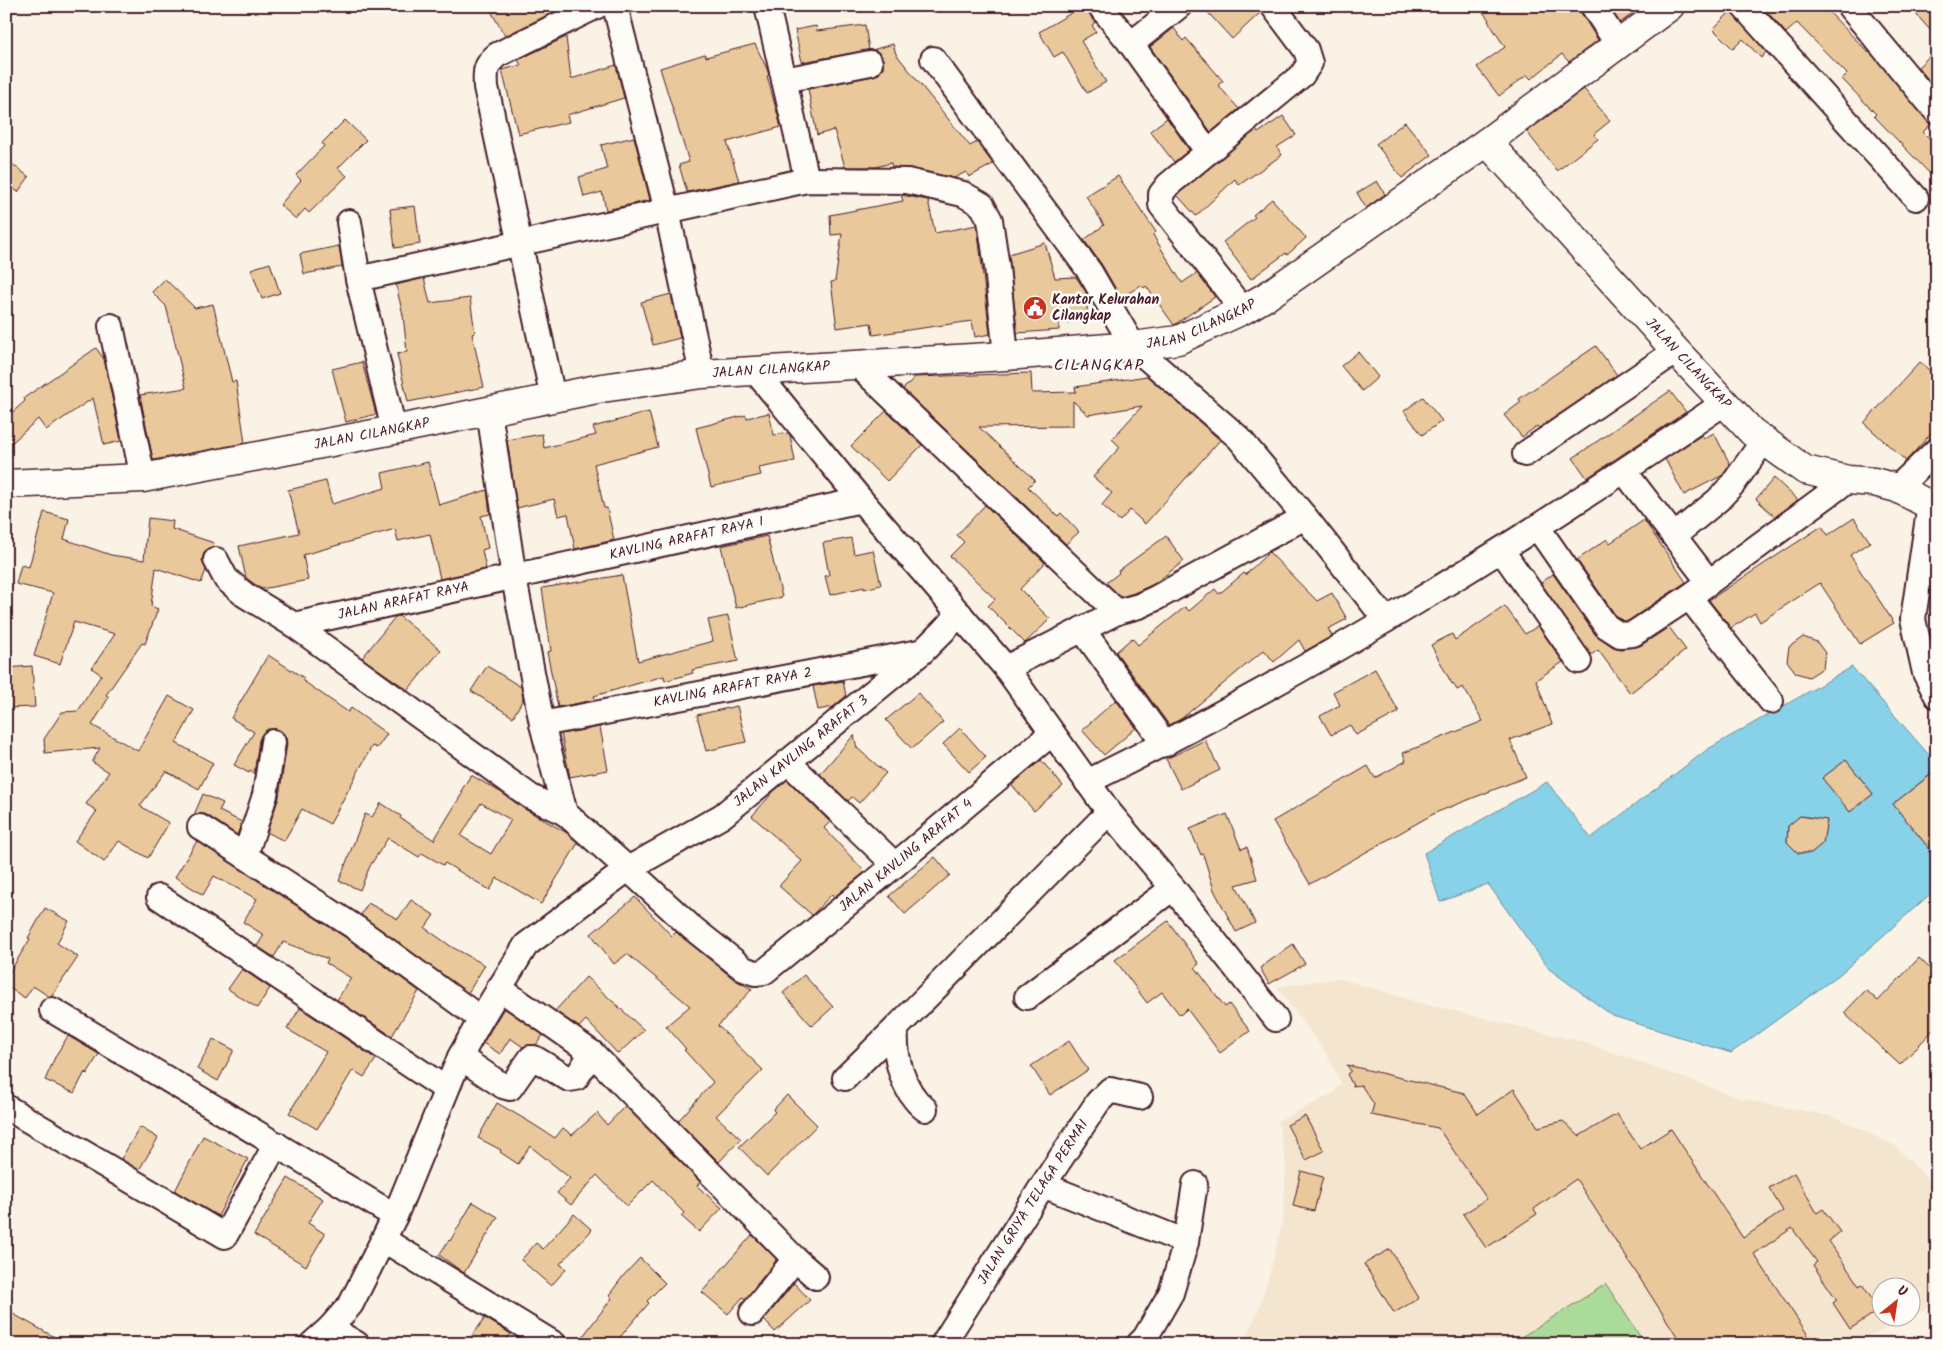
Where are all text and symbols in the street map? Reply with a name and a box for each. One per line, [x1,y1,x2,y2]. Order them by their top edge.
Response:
place label: Kantor Kelurahan Cilangkap [1052,289,1159,327]
street label: JALAN CILANGKAP [1145,293,1261,355]
public building icon: Kantor Kelurahan Cilangkap [1022,295,1048,321]
street label: JALAN CILANGKAP [1640,313,1736,414]
district label: CILANGKAP [1054,353,1144,378]
street label: JALAN CILANGKAP [712,355,831,384]
street label: JALAN CILANGKAP [312,412,432,456]
street label: KAVLING ARAFAT RAYA I [607,511,766,566]
street label: JALAN ARAFAT RAYA [336,576,471,626]
street label: KAVLING ARAFAT RAYA 2 [651,662,814,714]
street label: JALAN KAVLING ARAFAT 3 [729,689,873,813]
street label: JALAN KAVLING ARAFAT 4 [834,793,978,918]
street label: JALAN GRIYA TELAGA PERMAI [972,1115,1094,1289]
north arrow [1870,1278,1920,1328]
text: U [1893,1280,1912,1304]

